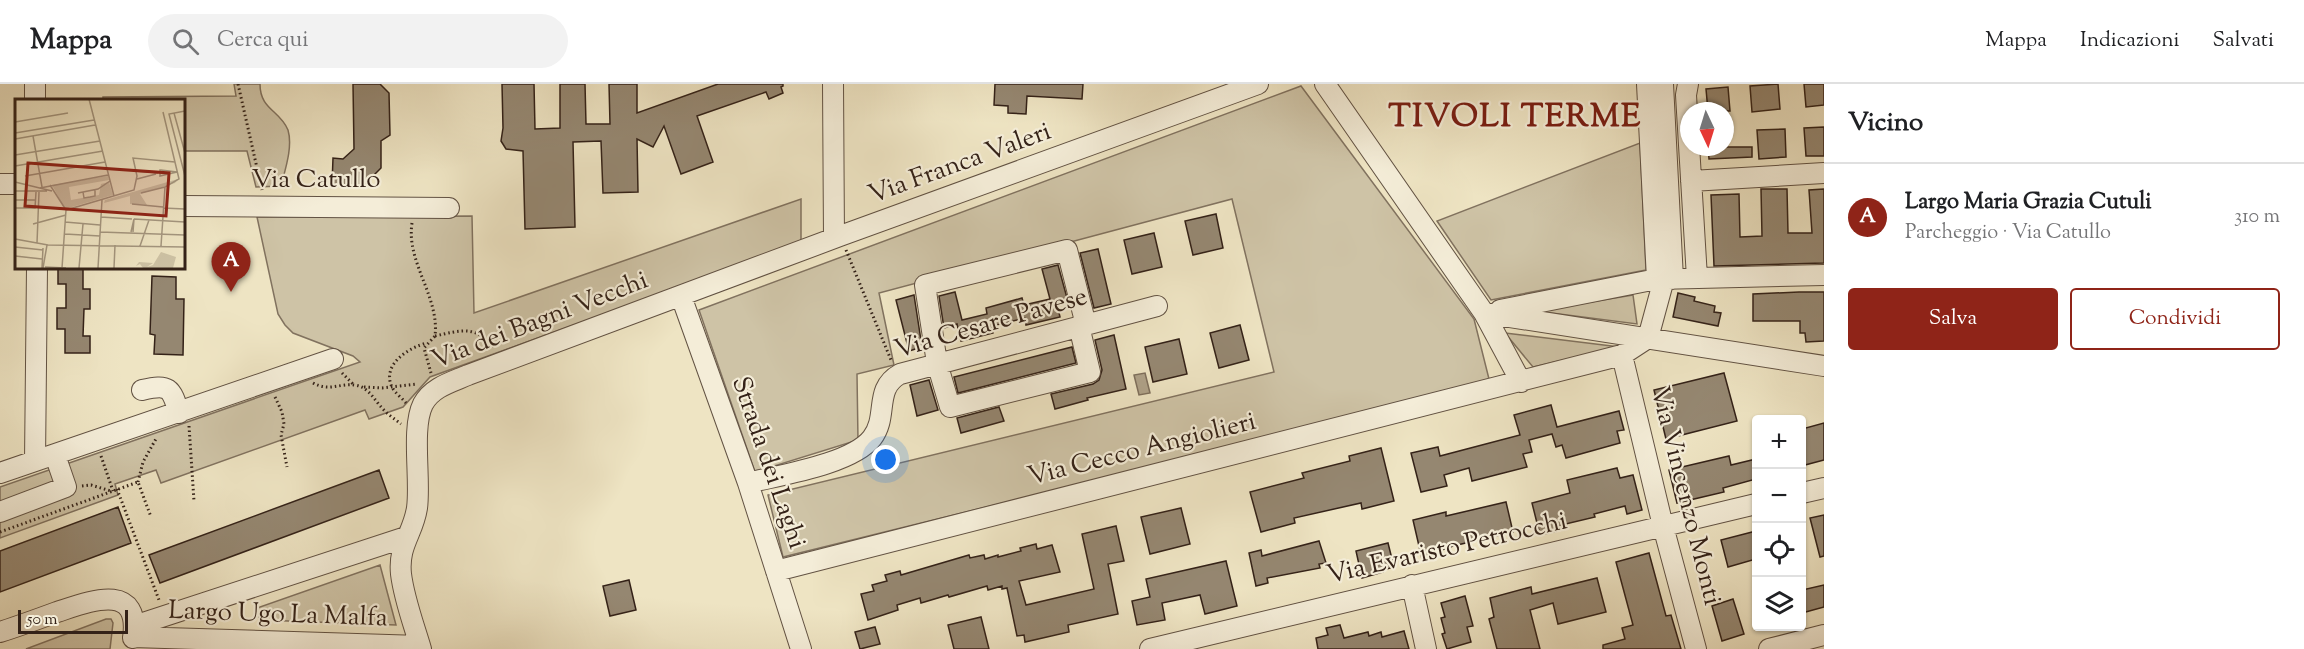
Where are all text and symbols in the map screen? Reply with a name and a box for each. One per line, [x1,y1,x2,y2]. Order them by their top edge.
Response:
search box [148,14,568,68]
text: Mappa [30,21,112,61]
icon: search [169,25,202,58]
text: Cerca qui [217,25,308,57]
text: Mappa [1985,26,2047,56]
text: Indicazioni [2080,26,2180,56]
text: Salvati [2213,26,2274,56]
district label: TIVOLI TERME [1388,95,1642,141]
inset map [15,99,184,268]
north arrow [1680,102,1734,156]
text: Vicino [1848,105,1923,142]
street label: Via Franca Valeri [863,114,1057,214]
street label: Via Catullo [251,162,381,199]
text: Largo Maria Grazia Cutuli [1905,187,2152,219]
text: A [1859,203,1876,232]
text: 310 m [2234,203,2280,232]
text: Parcheggio · Via Catullo [1905,219,2111,248]
pin: A [212,242,250,292]
street label: Via dei Bagni Vecchi [426,263,654,379]
street label: Via Cesare Pavese [890,279,1092,369]
button: Salva [1848,288,2058,350]
button: Condividi [2070,288,2280,350]
street label: Strada dei Laghi [721,372,815,554]
street label: Via Vincenzo Monti [1640,383,1730,609]
street label: Via Cecco Angiolieri [1024,404,1260,496]
map controls [1752,415,1806,631]
button: + [1752,415,1806,469]
your location [871,445,900,474]
button: − [1752,469,1806,523]
street label: Via Evaristo Petrocchi [1323,503,1571,595]
button: locate [1752,523,1806,577]
button: layers [1752,577,1806,631]
street label: Largo Ugo La Malfa [168,593,388,637]
scale bar [18,607,128,634]
text: 50 m [27,609,58,632]

